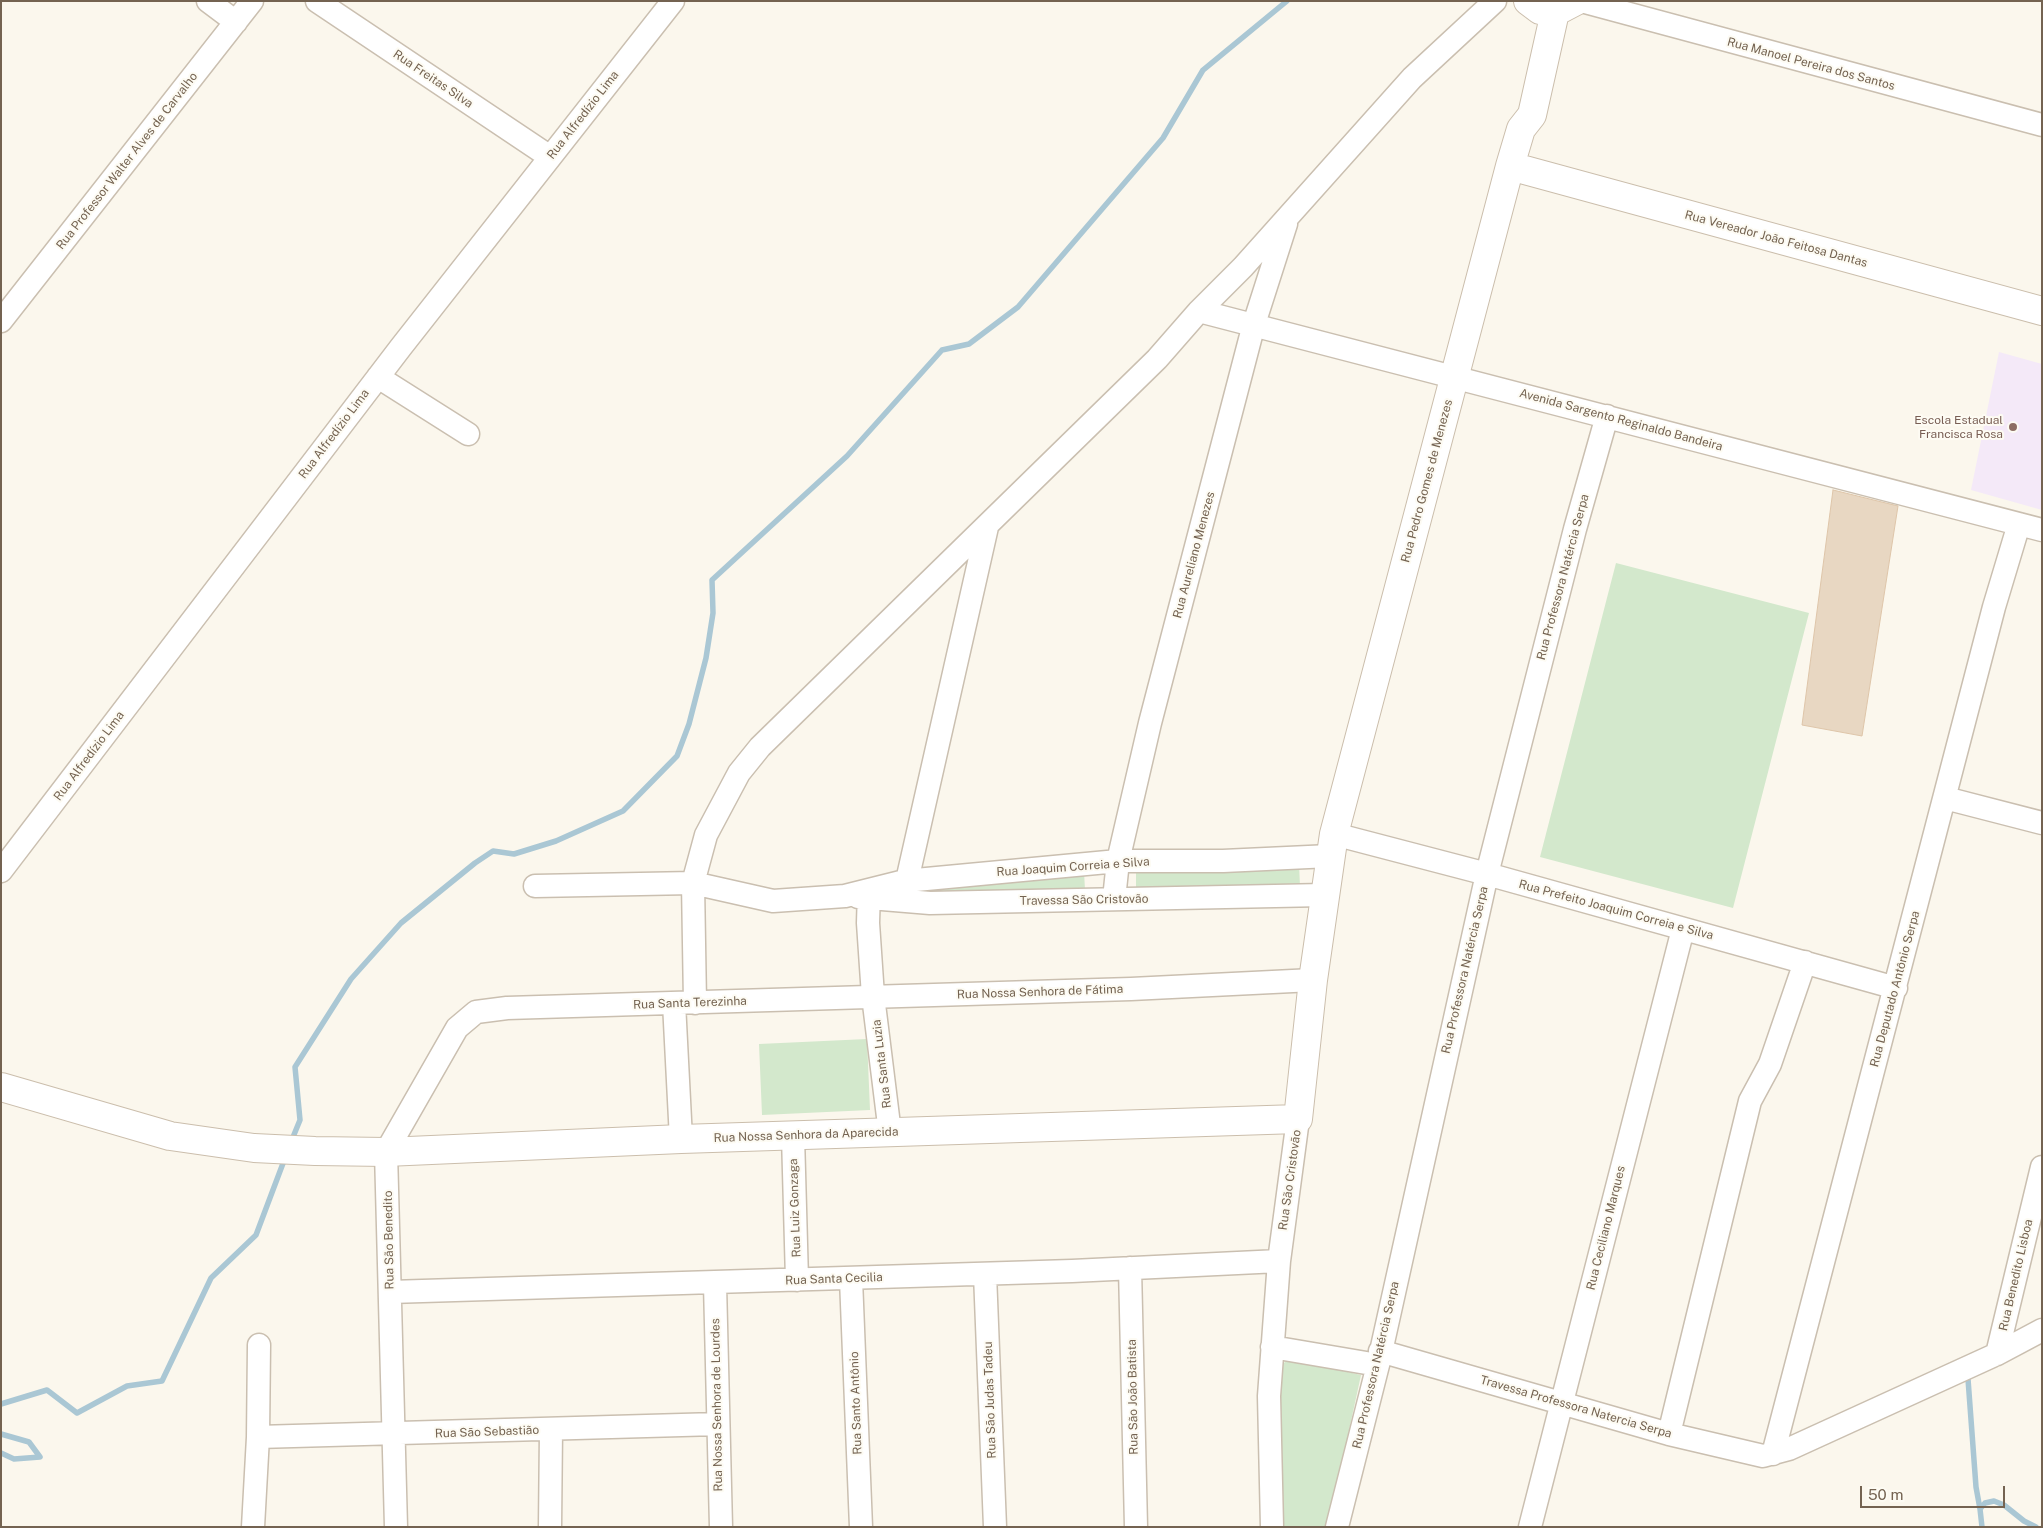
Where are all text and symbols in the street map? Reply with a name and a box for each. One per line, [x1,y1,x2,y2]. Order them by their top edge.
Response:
street label: Rua Manoel Pereira dos Santos [1726,35,1896,93]
street label: Rua Freitas Silva [390,47,476,111]
street label: Rua Alfredízio Lima [544,68,622,162]
street label: Rua Professor Walter Alves de Carvalho [53,70,201,252]
street label: Rua Vereador João Feitosa Dantas [1683,208,1869,270]
street label: Rua Alfredízio Lima [296,386,372,482]
street label: Avenida Sargento Reginaldo Bandeira [1518,386,1724,454]
street label: Rua Pedro Gomes de Menezes [1398,398,1456,564]
place label: Escola Estadual Francisca Rosa [1914,413,2003,441]
marker: Escola Estadual Francisca Rosa [2007,421,2019,433]
street label: Rua Aureliano Menezes [1170,490,1218,620]
street label: Rua Professora Natércia Serpa [1534,492,1592,662]
street label: Rua Alfredízio Lima [51,708,127,804]
street label: Rua Joaquim Correia e Silva [996,854,1150,880]
street label: Rua Prefeito Joaquim Correia e Silva [1517,877,1715,943]
street label: Rua Professora Natércia Serpa [1439,885,1491,1055]
street label: Travessa São Cristovão [1020,892,1148,908]
street label: Rua Deputado Antônio Serpa [1867,909,1923,1069]
street label: Rua Nossa Senhora de Fátima [957,982,1123,1002]
street label: Rua Santa Terezinha [633,994,747,1012]
street label: Rua Santa Luzia [869,1019,895,1109]
street label: Rua Nossa Senhora da Aparecida [713,1125,899,1145]
street label: Rua São Cristovão [1276,1129,1304,1231]
street label: Rua Luiz Gonzaga [786,1158,804,1258]
street label: Rua Ceciliano Marques [1584,1164,1628,1292]
street label: Rua São Benedito [381,1190,397,1290]
street label: Rua Benedito Lisboa [1996,1218,2036,1332]
street label: Rua Santa Cecilia [785,1270,883,1288]
street label: Rua Professora Natércia Serpa [1350,1280,1402,1450]
street label: Rua Nossa Senhora de Lourdes [708,1318,726,1492]
street label: Rua São João Batista [1125,1339,1141,1455]
street label: Rua São Judas Tadeu [981,1341,999,1459]
street label: Rua Santo Antônio [847,1351,865,1455]
street label: Travessa Professora Natercia Serpa [1479,1373,1673,1441]
street label: Rua São Sebastião [435,1423,539,1441]
scale bar [1863,1476,2008,1508]
text: 50 m [1868,1486,1903,1503]

